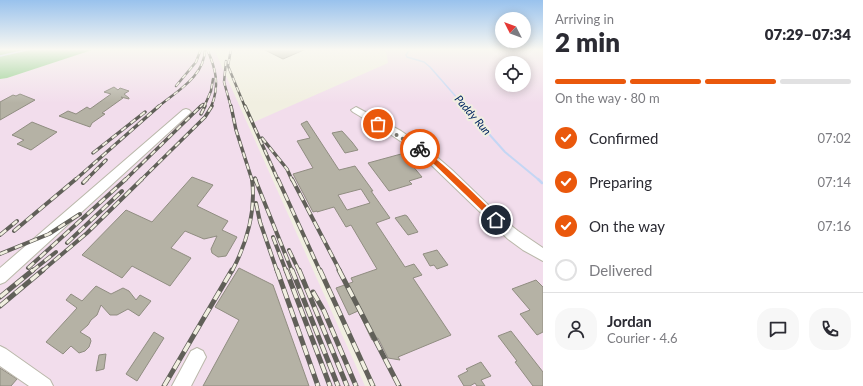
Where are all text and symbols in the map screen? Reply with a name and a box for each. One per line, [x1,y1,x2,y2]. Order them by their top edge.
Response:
text: Arriving in [555,11,614,27]
north arrow [495,12,531,48]
map controls [495,12,531,92]
text: 07:29–07:34 [765,25,851,43]
text: 2 min [555,26,620,58]
button: locate [495,56,531,92]
text: On the way · 80 m [555,90,660,106]
water label: Paddy Run [453,92,494,137]
pin [361,107,395,141]
icon: bag [367,113,389,135]
icon: check [555,127,577,149]
courier [400,129,440,169]
text: Confirmed [589,129,658,147]
text: 07:02 [818,130,851,146]
icon: bike [409,138,431,160]
icon: check [555,171,577,193]
text: Preparing [589,173,652,191]
text: 07:14 [818,174,851,190]
pin [479,203,513,237]
icon: home [485,209,507,231]
icon: check [555,215,577,237]
text: On the way [589,217,665,235]
text: 07:16 [818,218,851,234]
text: Delivered [589,261,652,279]
button: person [555,308,597,350]
button: chat [757,308,799,350]
button: phone [809,308,851,350]
text: Jordan [607,312,652,330]
text: Courier · 4.6 [607,330,678,346]

